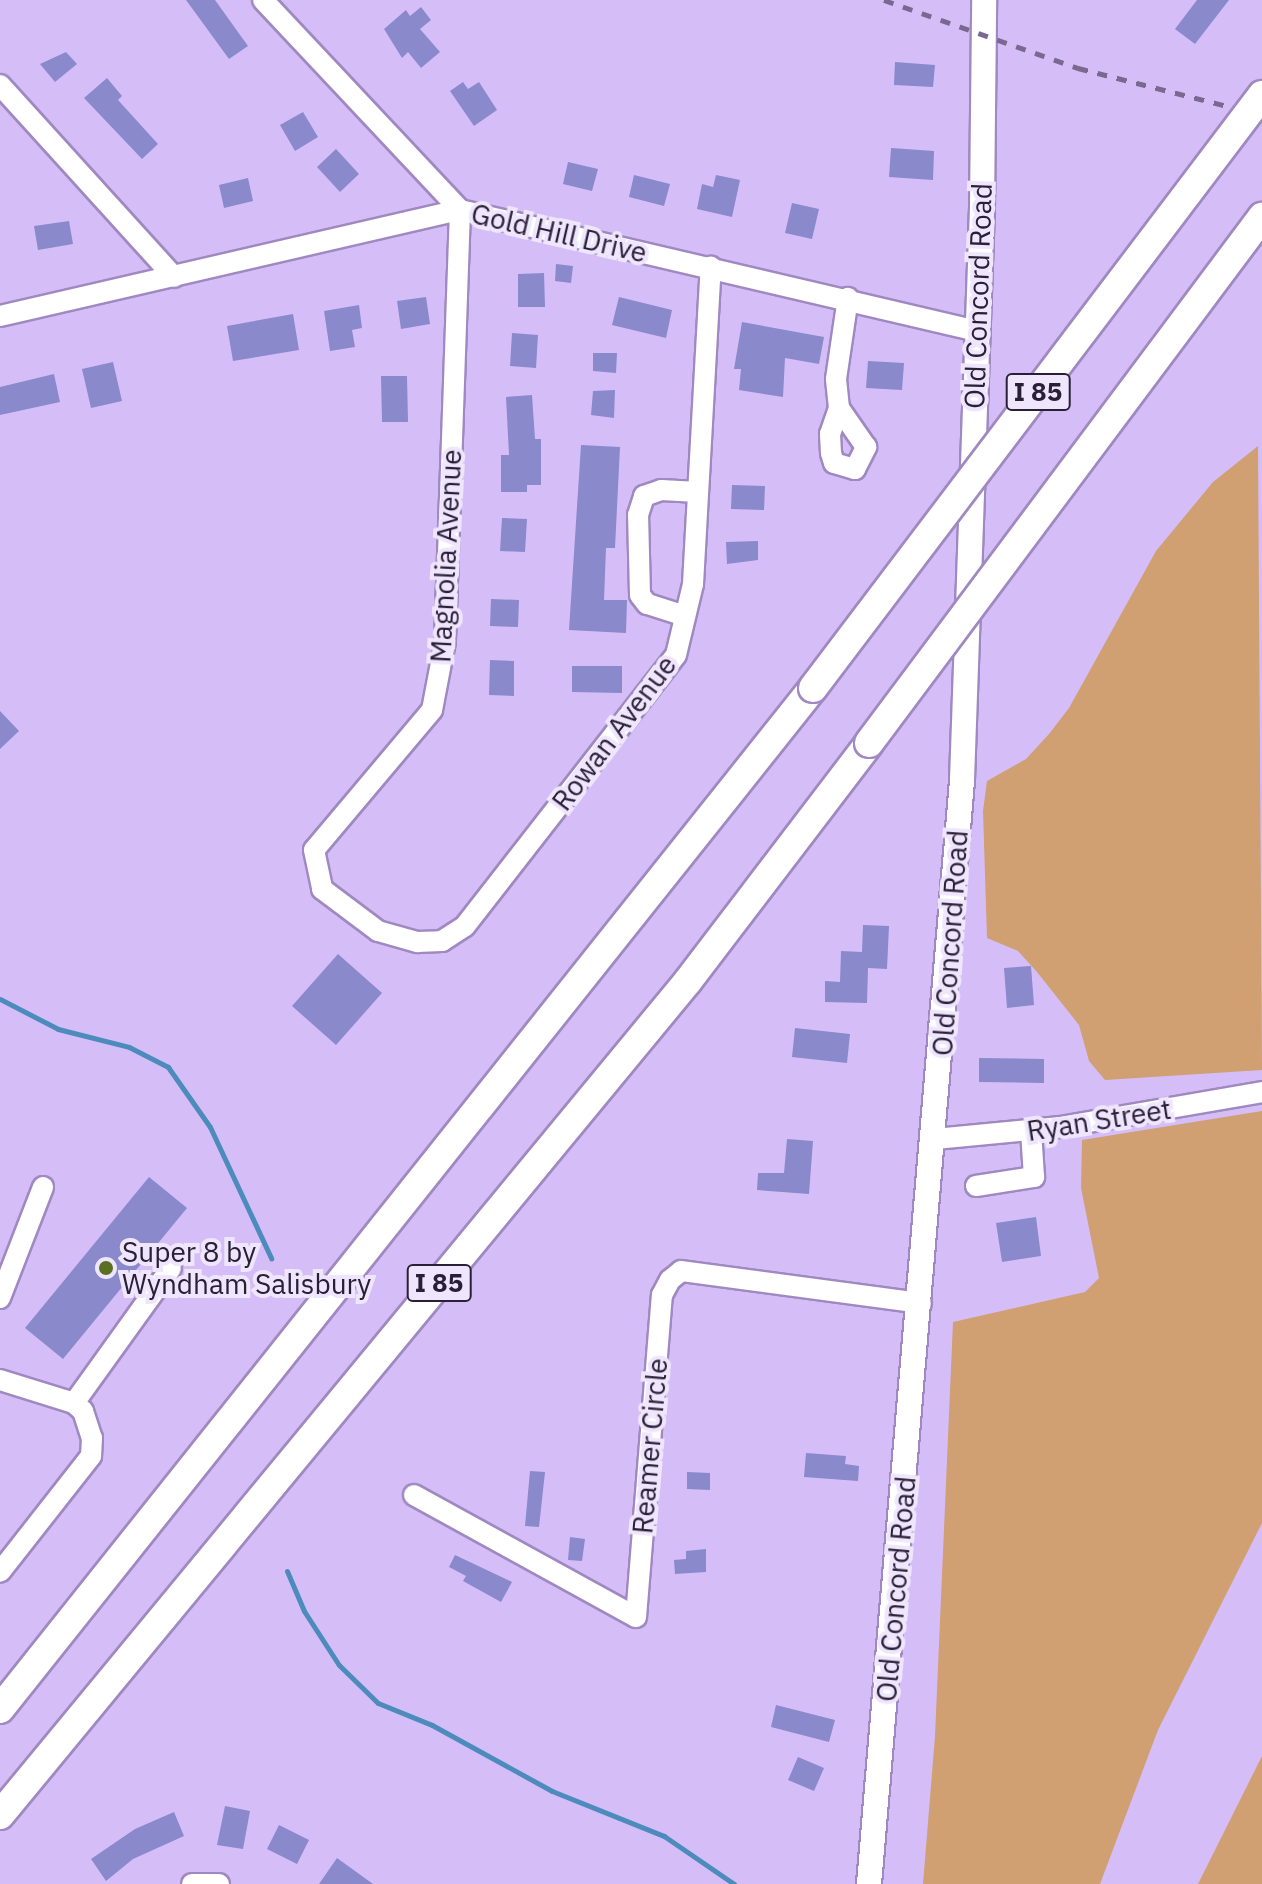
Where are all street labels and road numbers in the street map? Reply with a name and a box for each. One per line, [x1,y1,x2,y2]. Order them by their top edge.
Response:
street label: Old Concord Road [957,182,999,410]
street label: Gold Hill Drive [468,196,650,270]
road number: I 85 [1004,370,1072,414]
street label: Magnolia Avenue [424,448,468,664]
street label: Rowan Avenue [545,649,683,817]
street label: Old Concord Road [925,829,975,1057]
street label: Ryan Street [1024,1092,1174,1148]
road number: I 85 [405,1261,473,1305]
street label: Reamer Circle [626,1357,674,1535]
street label: Old Concord Road [869,1475,923,1703]

